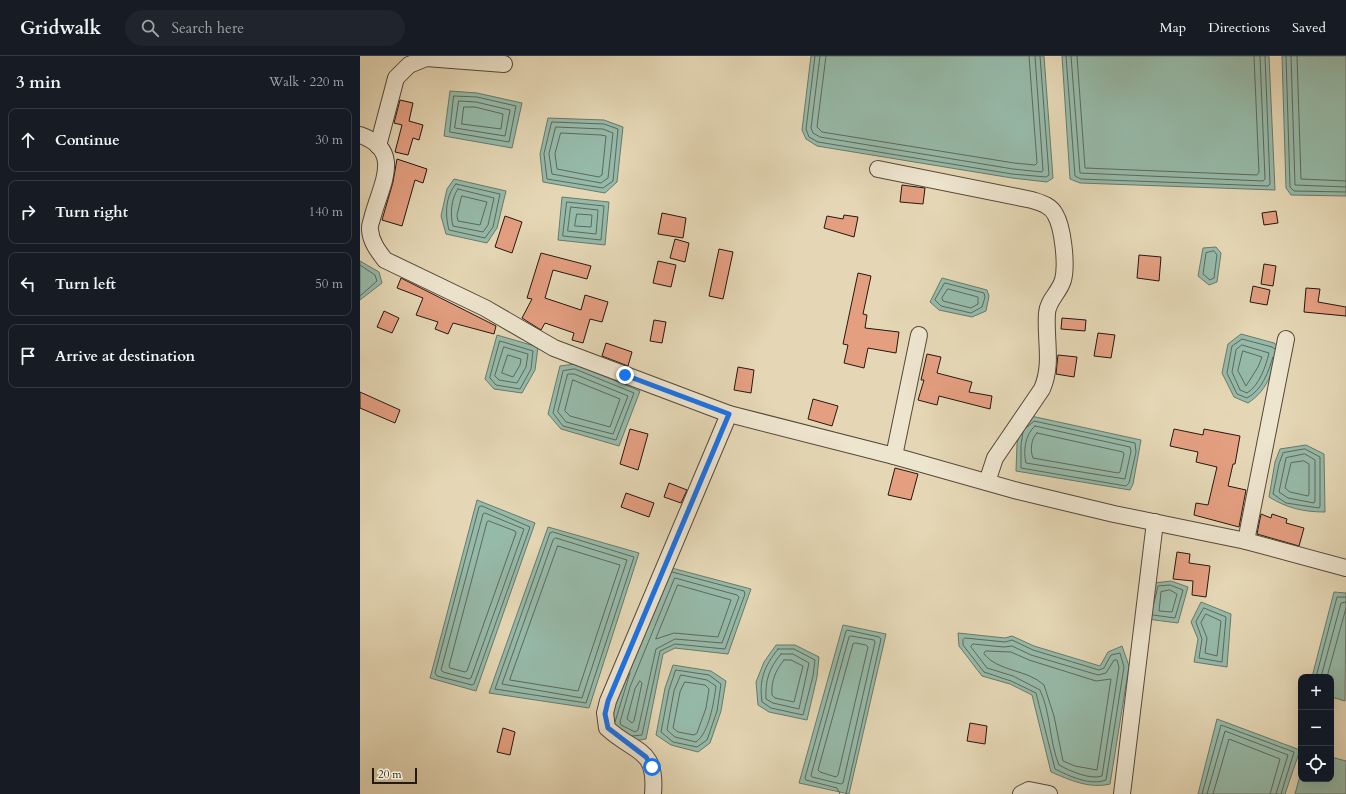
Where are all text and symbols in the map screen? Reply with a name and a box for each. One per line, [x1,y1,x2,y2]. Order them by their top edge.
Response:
search box [125,10,405,46]
text: Gridwalk [20,15,101,41]
icon: search [139,17,161,39]
text: Search here [171,18,244,38]
text: Map [1160,18,1186,37]
text: Directions [1208,18,1270,37]
text: Saved [1292,18,1326,37]
text: 3 min [16,71,61,94]
text: Walk · 220 m [269,73,344,91]
icon: ahead [17,129,39,151]
text: Continue [55,130,120,150]
text: 30 m [315,131,343,149]
icon: right [17,201,39,223]
text: Turn right [55,202,128,222]
text: 140 m [309,203,343,221]
icon: left [17,273,39,295]
text: Turn left [55,274,116,294]
text: 50 m [315,275,343,293]
icon: arrive [17,345,39,367]
text: Arrive at destination [55,346,195,366]
route end [616,366,634,384]
map controls [1298,674,1334,782]
button: + [1298,674,1334,710]
button: − [1298,710,1334,746]
button: locate [1298,746,1334,782]
route start [643,758,661,776]
scale bar [372,766,417,785]
text: 20 m [378,767,402,782]

